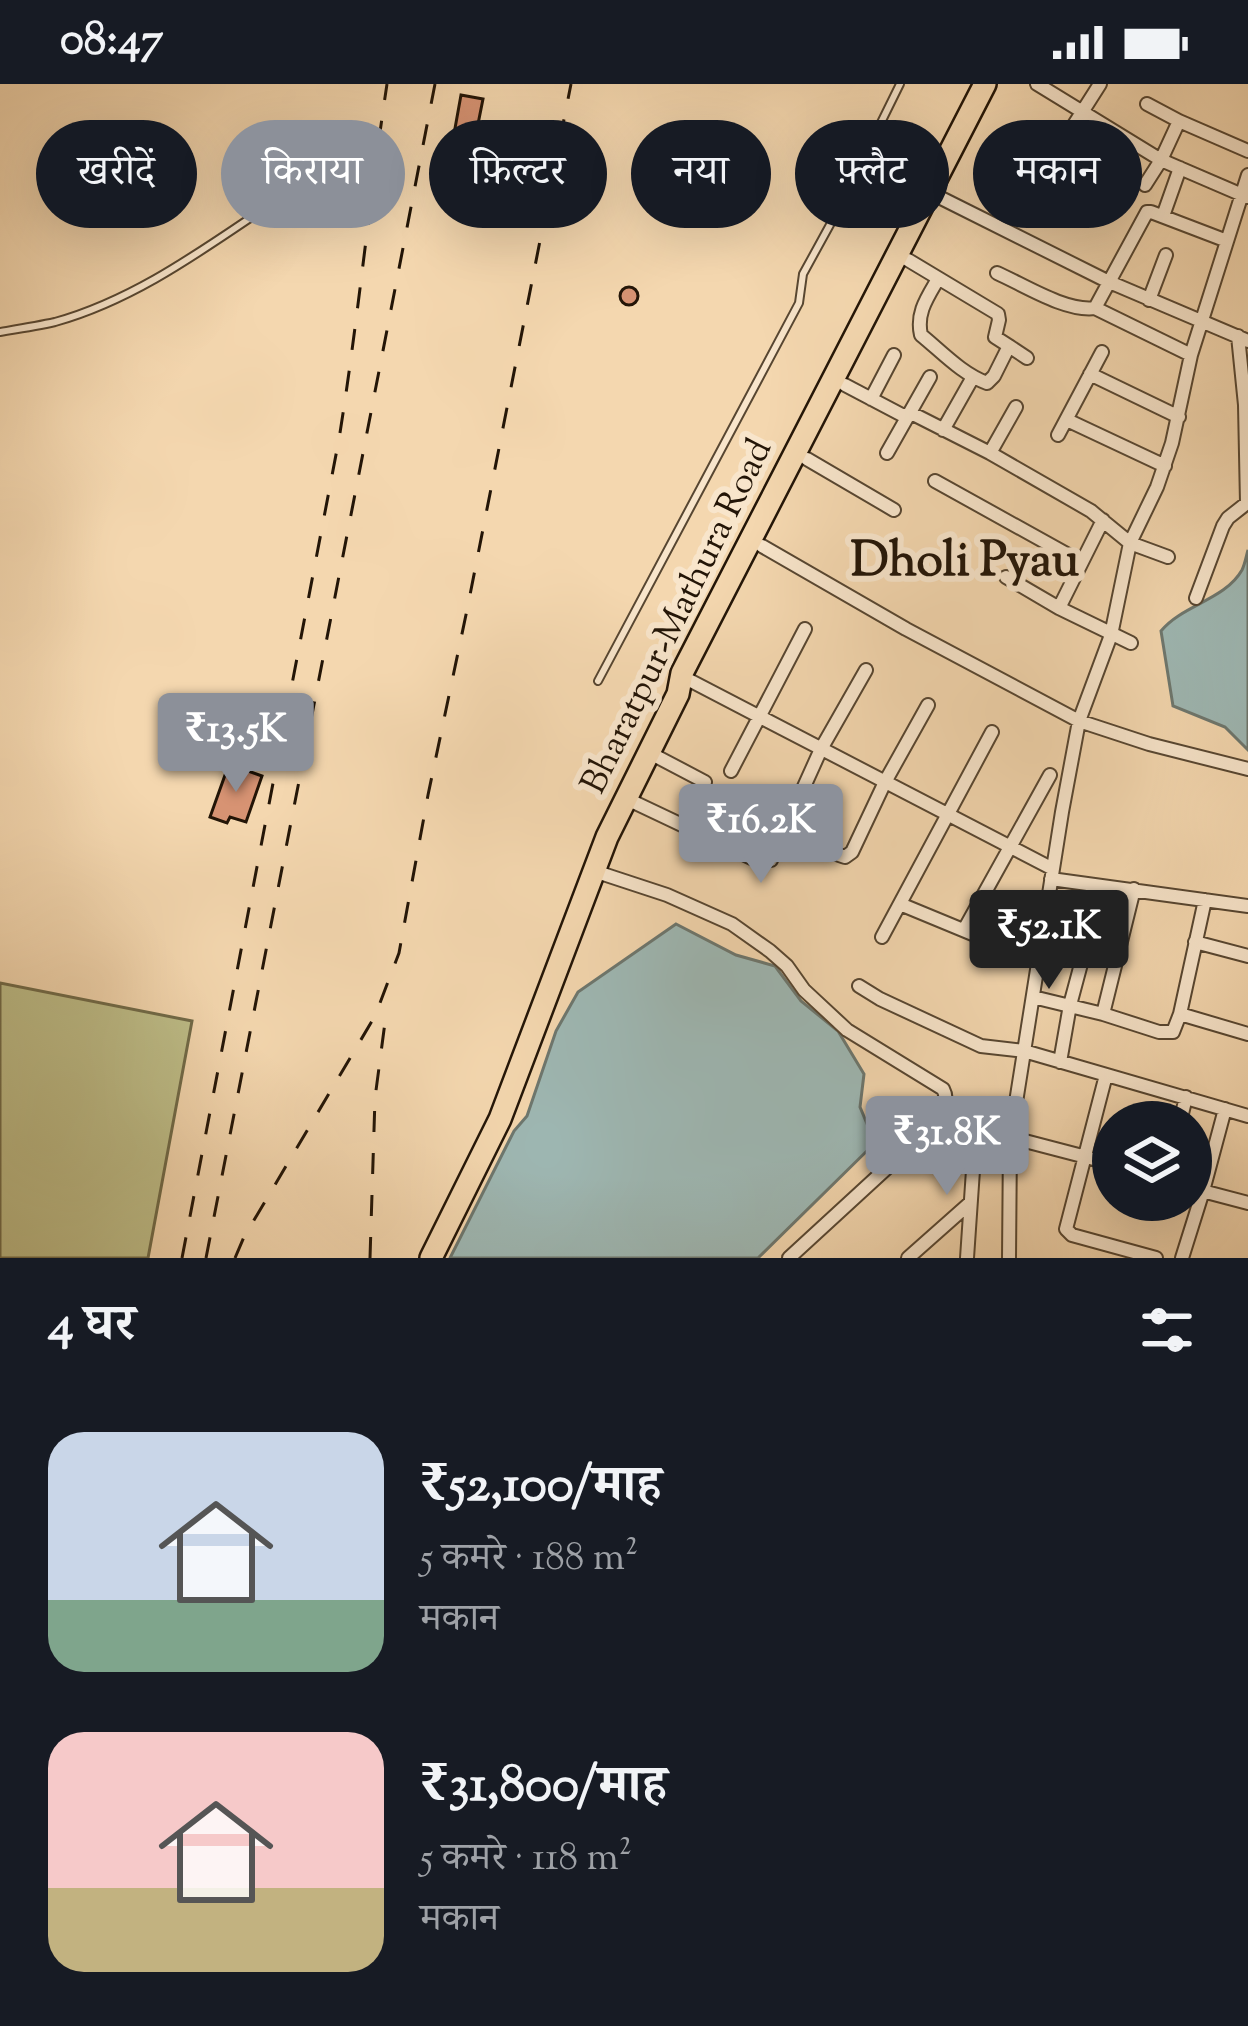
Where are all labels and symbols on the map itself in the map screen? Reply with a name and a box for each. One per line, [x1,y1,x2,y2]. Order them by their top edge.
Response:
street label: Bharatpur-Mathura Road [569,431,787,803]
district label: Dholi Pyau [851,529,1080,598]
pin: ₹13.5K [138,693,334,795]
pin: ₹16.2K [663,784,859,886]
pin: ₹52.1K [951,890,1147,992]
pin: ₹31.8K [849,1096,1045,1198]

